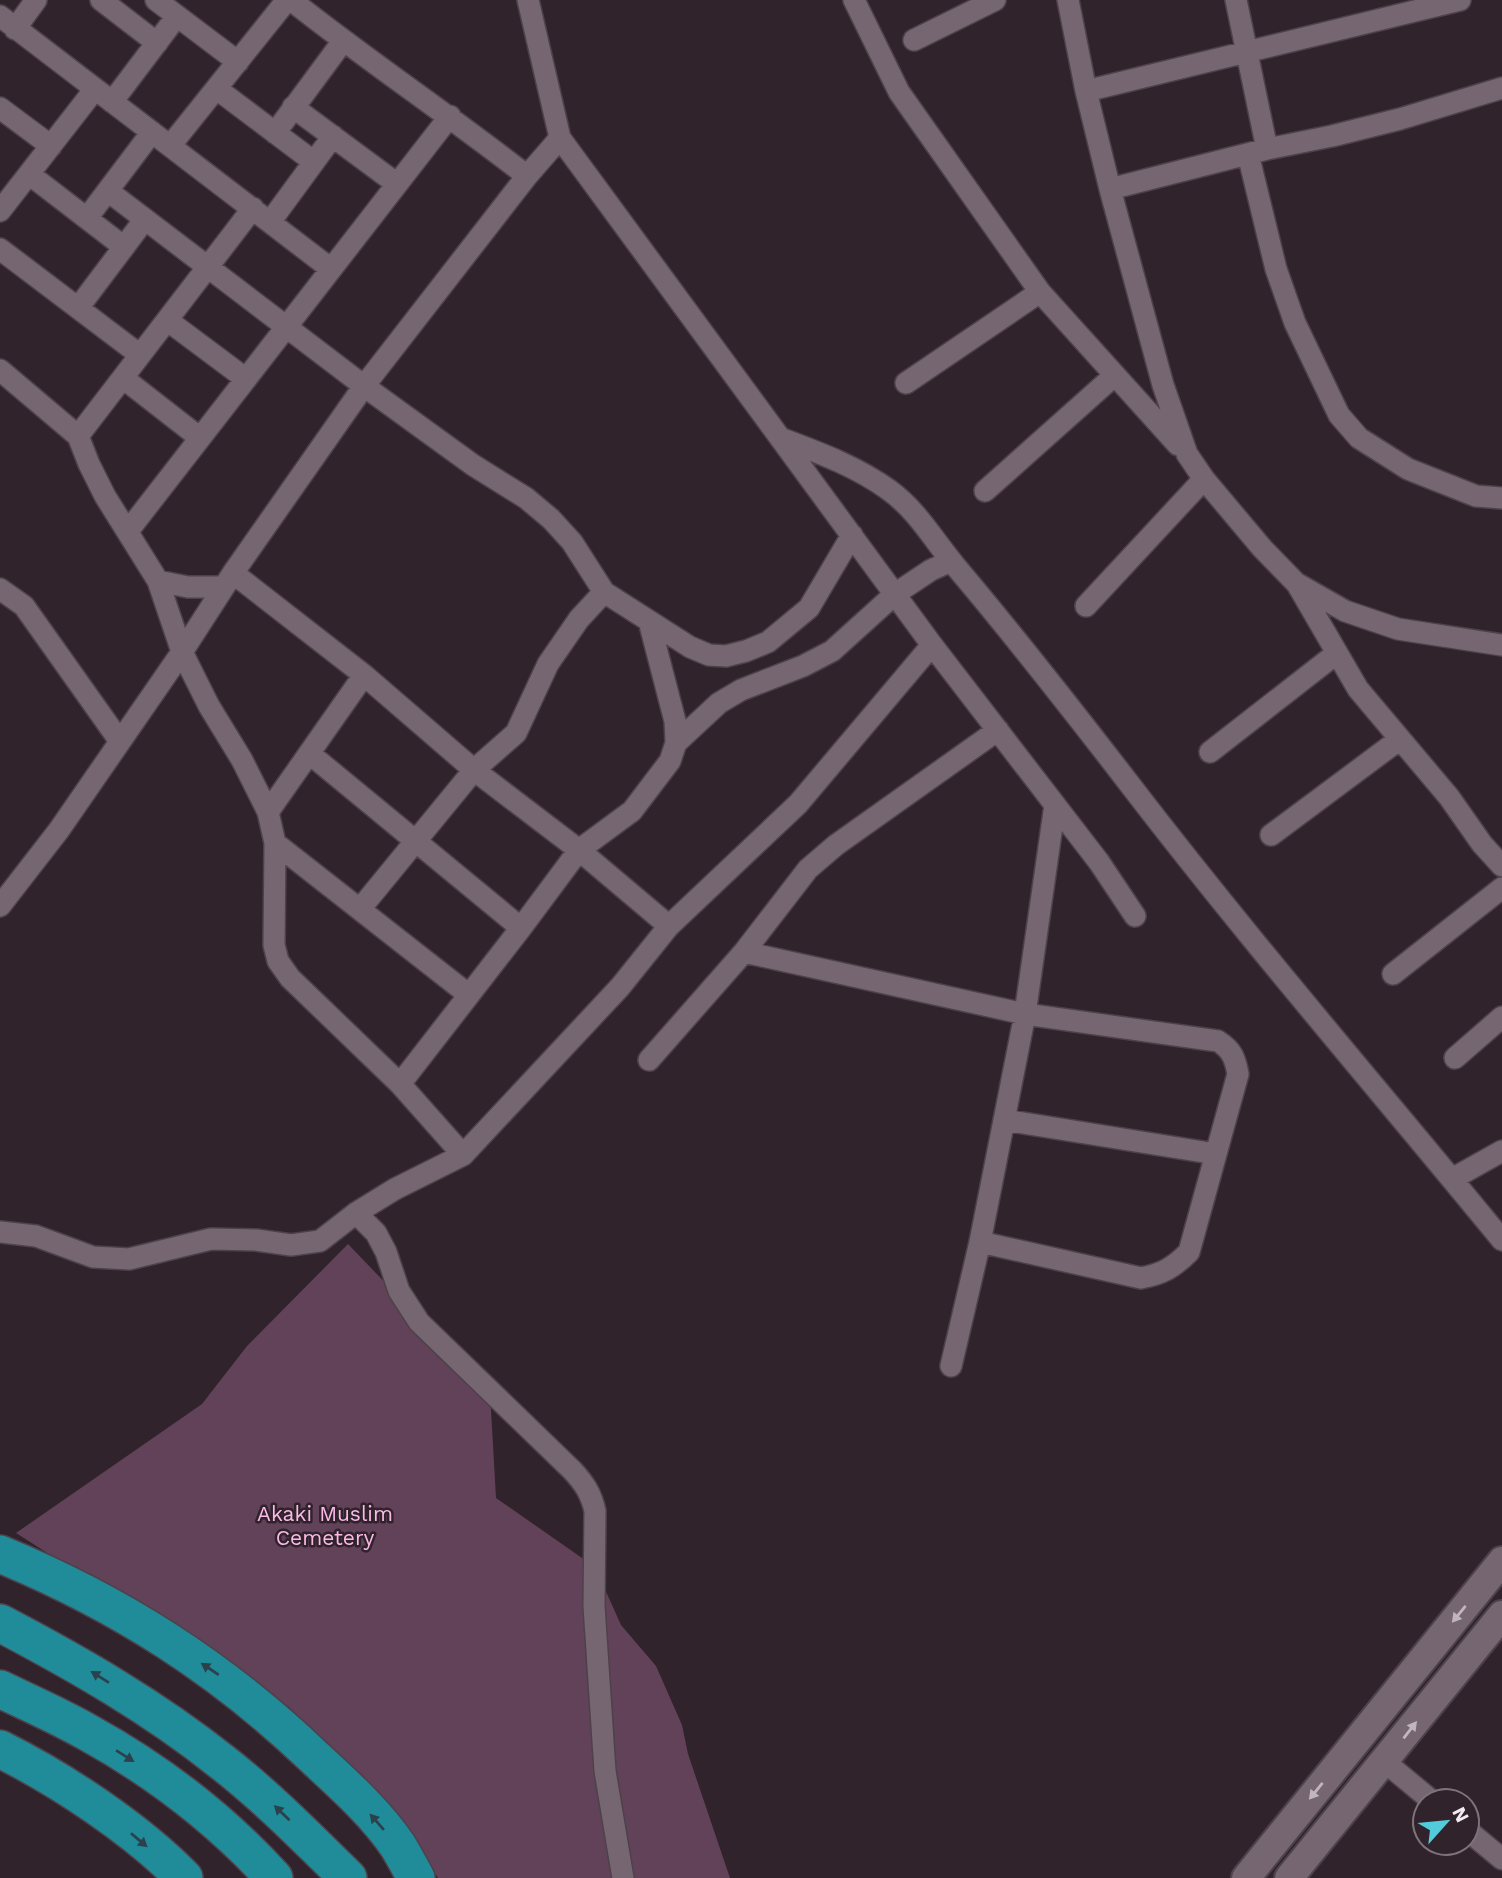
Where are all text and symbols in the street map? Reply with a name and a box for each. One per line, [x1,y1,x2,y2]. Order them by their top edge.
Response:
park label: Akaki Muslim Cemetery [257,1501,393,1550]
one-way arrow [1452,1605,1467,1622]
one-way arrow [201,1662,219,1676]
one-way arrow [90,1671,109,1684]
one-way arrow [1402,1722,1417,1739]
one-way arrow [115,1749,135,1762]
one-way arrow [1310,1782,1324,1800]
north arrow [1411,1787,1481,1857]
text: N [1447,1803,1474,1826]
one-way arrow [274,1806,291,1822]
one-way arrow [369,1813,385,1831]
one-way arrow [130,1832,147,1847]

